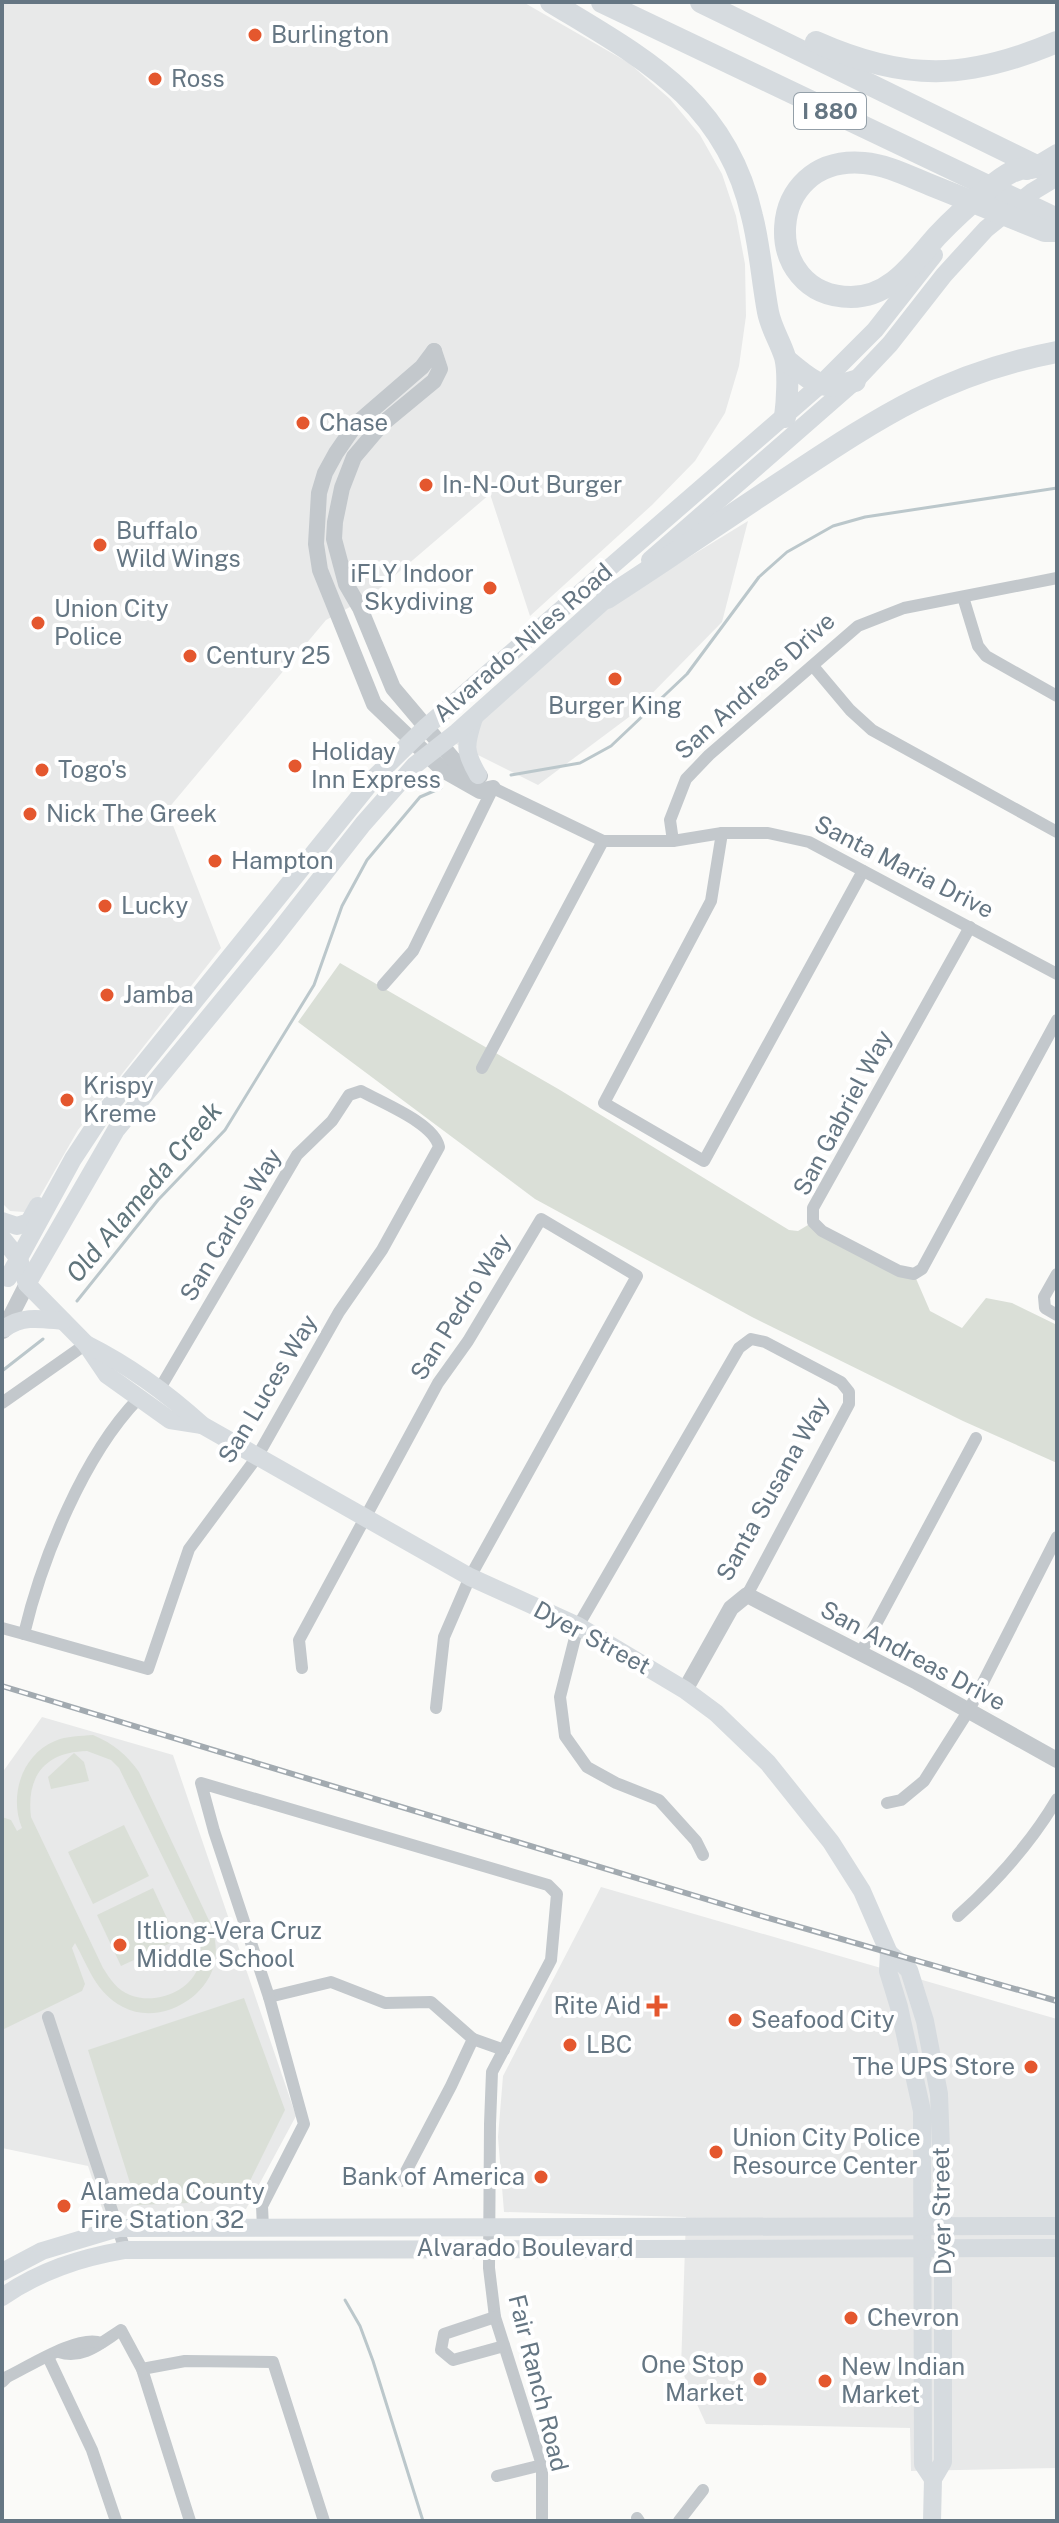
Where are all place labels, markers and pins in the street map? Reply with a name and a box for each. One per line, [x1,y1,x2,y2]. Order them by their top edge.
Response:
place label: Burlington [271,20,389,48]
marker: Burlington [246,26,264,44]
place label: Ross [171,64,225,92]
marker: Ross [146,70,164,88]
place label: Chase [319,408,388,436]
marker: Chase [294,414,312,432]
place label: In-N-Out Burger [442,470,622,498]
marker: In-N-Out Burger [417,476,435,494]
place label: Buffalo Wild Wings [116,516,241,572]
marker: Buffalo Wild Wings [91,536,109,554]
place label: iFLY Indoor Skydiving [351,559,474,615]
marker: iFLY Indoor Skydiving [481,579,499,597]
place label: Union City Police [54,594,169,650]
marker: Union City Police [29,614,47,632]
place label: Century 25 [206,641,331,669]
marker: Century 25 [181,647,199,665]
marker: Burger King [606,670,624,688]
place label: Burger King [548,691,682,719]
place label: Holiday Inn Express [311,737,441,793]
place label: Togo's [58,755,127,783]
marker: Holiday Inn Express [286,757,304,775]
marker: Togo's [33,761,51,779]
place label: Nick The Greek [46,799,217,827]
marker: Nick The Greek [21,805,39,823]
place label: Hampton [231,846,334,874]
marker: Hampton [206,852,224,870]
place label: Lucky [121,891,189,919]
marker: Lucky [96,897,114,915]
place label: Jamba [123,980,194,1008]
marker: Jamba [98,986,116,1004]
place label: Krispy Kreme [83,1071,157,1127]
marker: Krispy Kreme [58,1091,76,1109]
place label: Itliong-Vera Cruz Middle School [136,1916,322,1972]
marker: Itliong-Vera Cruz Middle School [111,1936,129,1954]
place label: Rite Aid [553,1991,641,2019]
marker: Rite Aid [648,1997,666,2015]
place label: Seafood City [751,2005,895,2033]
marker: Seafood City [726,2011,744,2029]
place label: LBC [586,2030,632,2058]
marker: LBC [561,2036,579,2054]
place label: The UPS Store [852,2052,1015,2080]
marker: The UPS Store [1022,2058,1040,2076]
place label: Union City Police Resource Center [732,2123,921,2179]
marker: Union City Police Resource Center [707,2143,725,2161]
place label: Bank of America [341,2162,525,2190]
marker: Bank of America [532,2168,550,2186]
place label: Alameda County Fire Station 32 [80,2177,265,2233]
marker: Alameda County Fire Station 32 [55,2197,73,2215]
place label: Chevron [867,2303,959,2331]
marker: Chevron [842,2309,860,2327]
place label: One Stop Market [641,2350,744,2406]
place label: New Indian Market [841,2352,965,2408]
marker: One Stop Market [751,2370,769,2388]
marker: New Indian Market [816,2372,834,2390]

